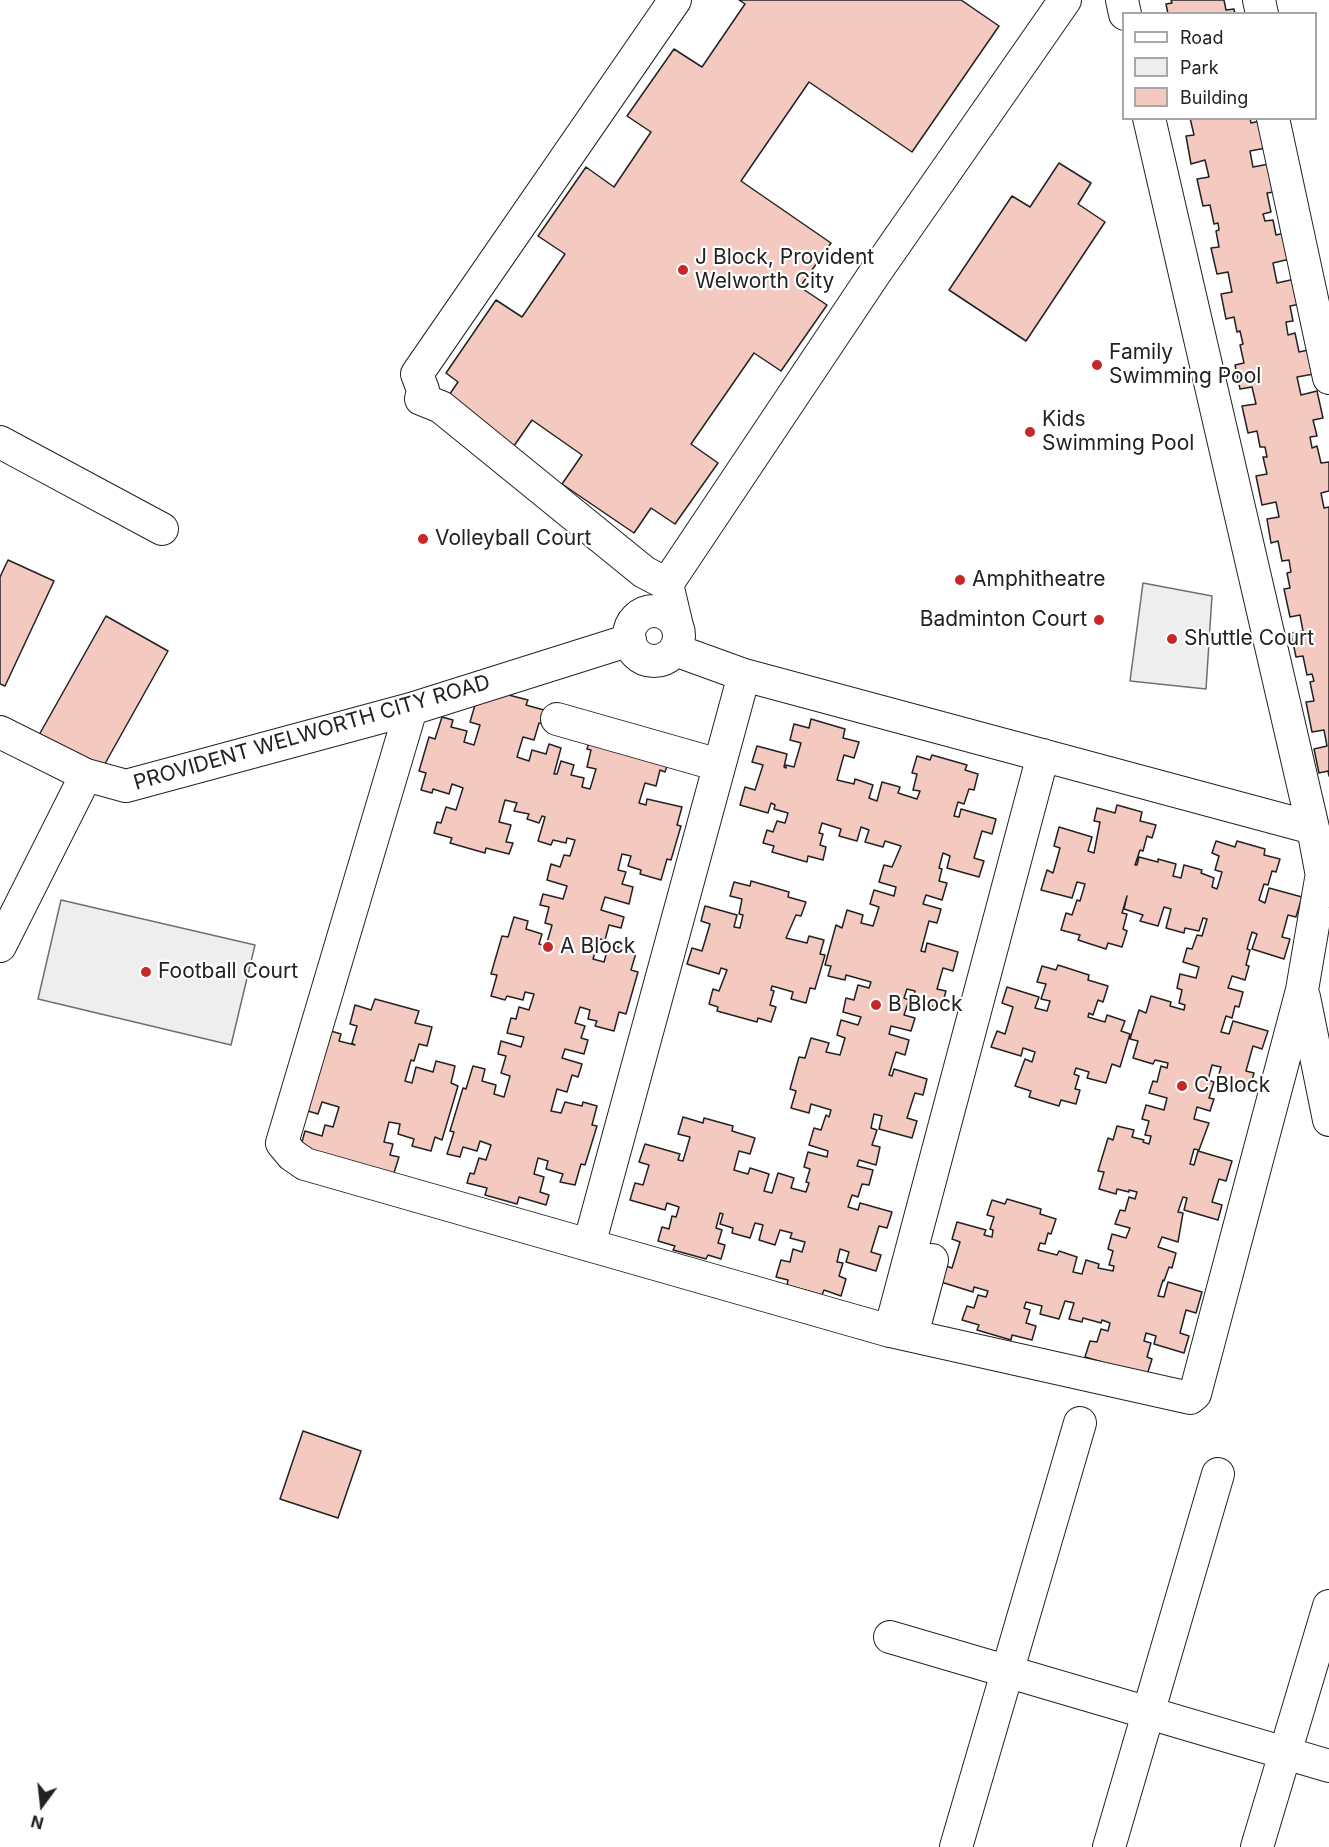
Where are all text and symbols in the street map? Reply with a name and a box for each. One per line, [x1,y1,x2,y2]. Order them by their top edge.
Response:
legend [1122,12,1317,120]
text: Road [1180,27,1223,48]
text: Park [1180,57,1219,78]
text: Building [1180,87,1248,108]
place label: J Block, Provident Welworth City [695,245,874,295]
marker: J Block, Provident Welworth City [676,263,690,277]
place label: Family Swimming Pool [1109,340,1261,390]
marker: Family Swimming Pool [1090,358,1104,372]
place label: Kids Swimming Pool [1042,407,1194,457]
marker: Kids Swimming Pool [1023,425,1037,439]
place label: Volleyball Court [435,526,591,552]
marker: Volleyball Court [416,532,430,546]
place label: Amphitheatre [972,567,1105,593]
marker: Amphitheatre [953,573,967,587]
place label: Badminton Court [920,607,1087,633]
marker: Badminton Court [1092,613,1106,627]
place label: Shuttle Court [1184,626,1314,652]
marker: Shuttle Court [1165,632,1179,646]
street label: PROVIDENT WELWORTH CITY ROAD [131,670,493,796]
place label: A Block [560,934,635,960]
marker: A Block [541,940,555,954]
place label: Football Court [158,959,298,985]
marker: Football Court [139,965,153,979]
place label: B Block [888,992,963,1018]
marker: B Block [869,998,883,1012]
place label: C Block [1194,1073,1270,1099]
marker: C Block [1175,1079,1189,1093]
north arrow [12,1775,72,1835]
text: N [29,1811,46,1834]

